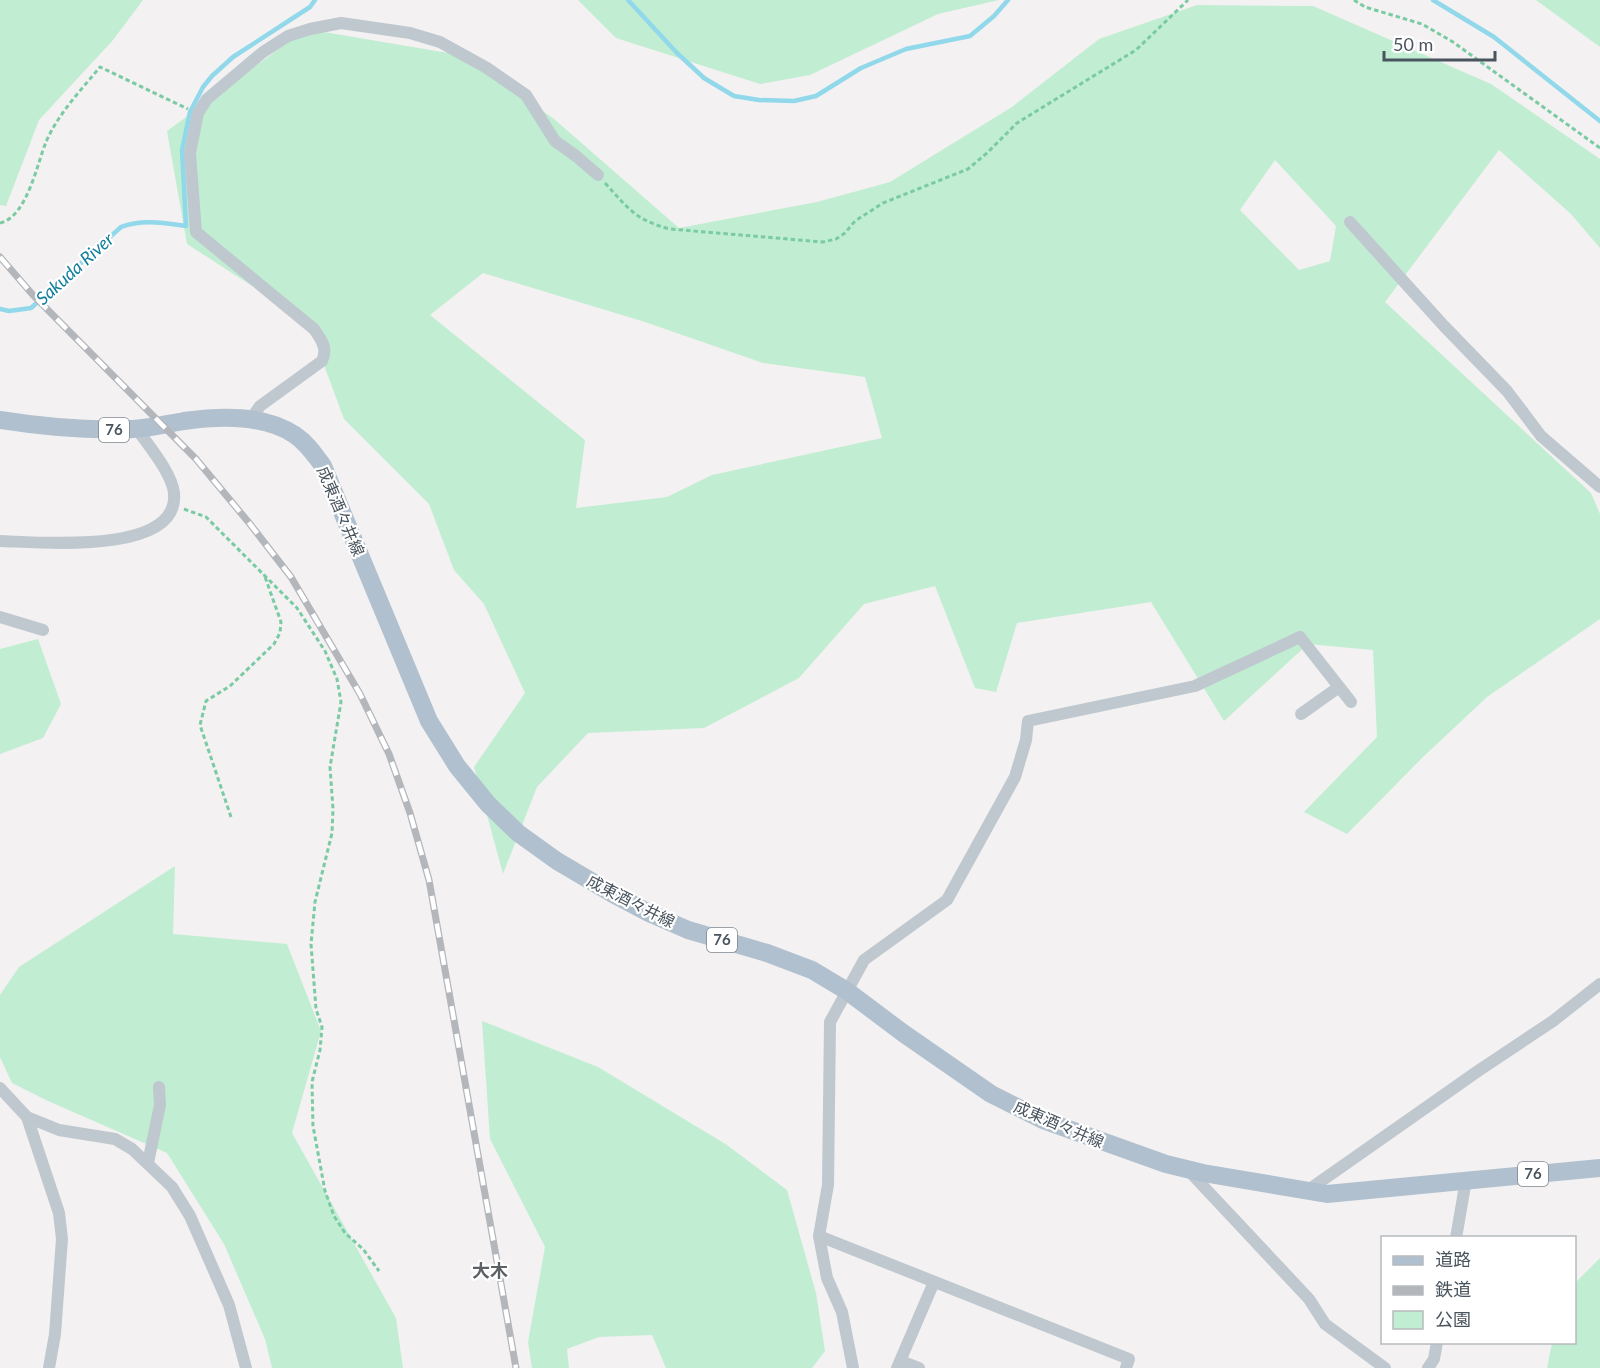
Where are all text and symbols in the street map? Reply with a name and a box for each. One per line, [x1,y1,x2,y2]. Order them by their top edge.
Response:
scale bar [1384,24,1495,62]
text: 50 m [1393,33,1433,55]
water label: Sakuda River [31,227,118,309]
road number: 76 [99,418,129,442]
street label: 成東酒々井線 [314,463,369,559]
street label: 成東酒々井線 [584,870,678,931]
road number: 76 [707,928,737,952]
street label: 成東酒々井線 [1011,1096,1107,1151]
road number: 76 [1518,1162,1548,1186]
legend [1381,1236,1576,1344]
text: 道路 [1435,1248,1471,1270]
district label: 大木 [472,1259,508,1281]
text: 鉄道 [1435,1278,1471,1300]
text: 公園 [1435,1308,1471,1330]

